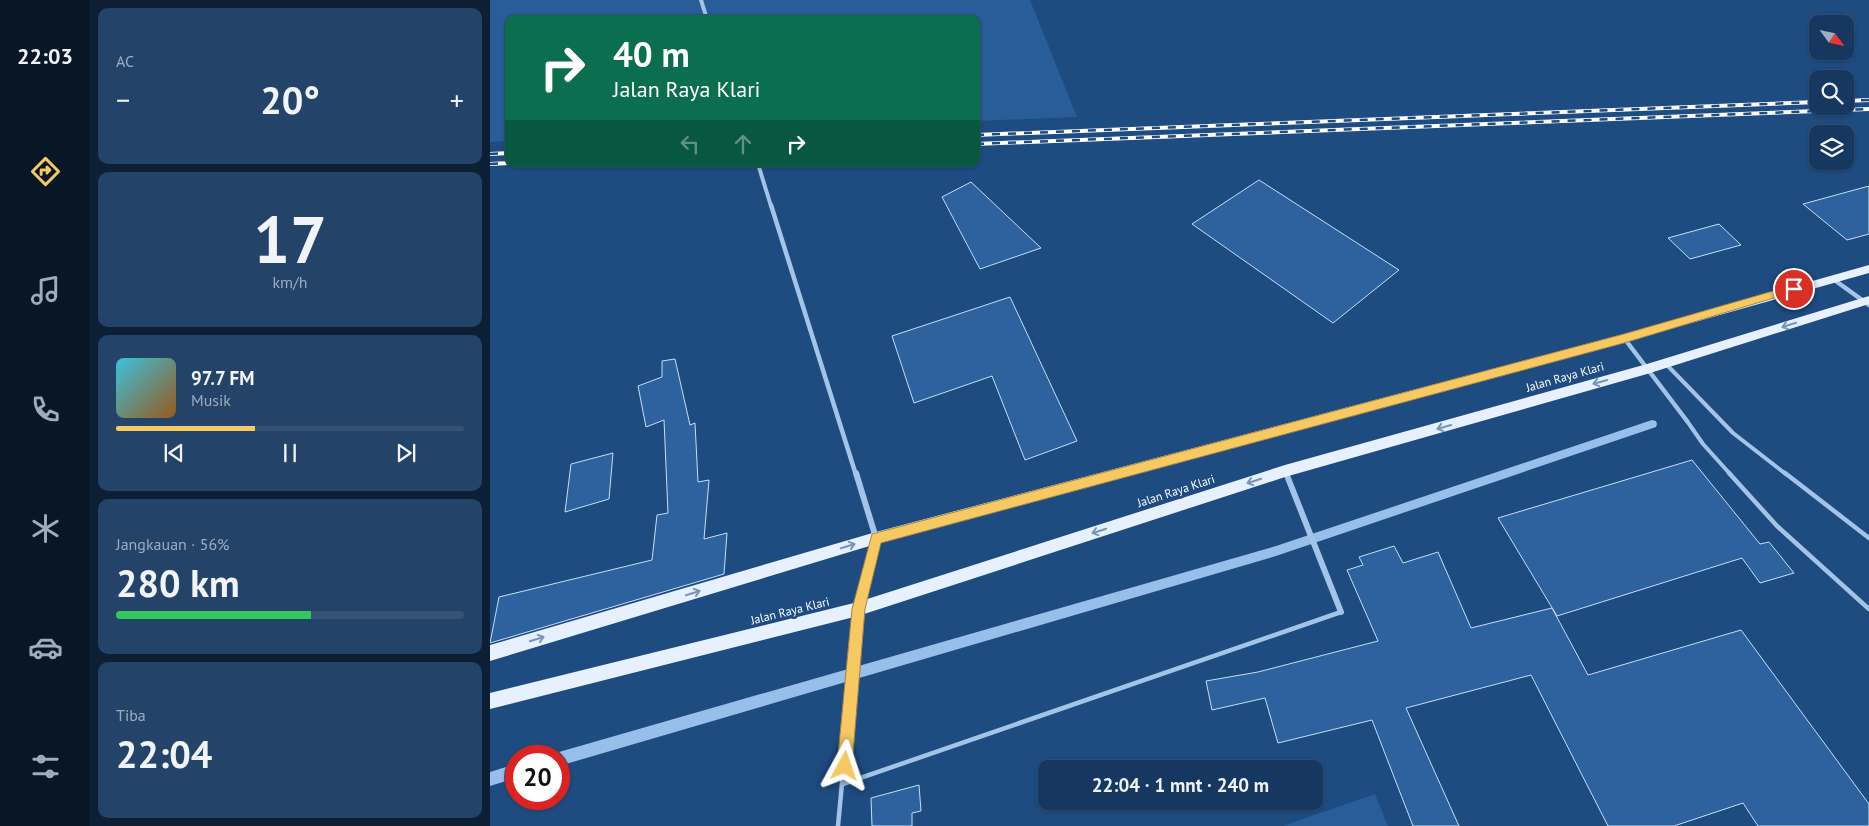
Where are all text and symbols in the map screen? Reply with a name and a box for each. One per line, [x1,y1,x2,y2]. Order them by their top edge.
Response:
north arrow [1809,15,1854,60]
map controls [1809,15,1854,170]
text: 40 m [613,31,690,77]
icon: right [530,35,595,100]
text: 22:03 [17,42,73,70]
text: AC [116,51,134,71]
button: search [1809,70,1854,115]
text: 20° [260,75,320,124]
text: Jalan Raya Klari [613,75,761,103]
text: − [116,81,130,118]
text: + [450,81,464,118]
button: layers [1809,125,1854,170]
icon: left [676,130,704,158]
icon: ahead [729,130,757,158]
icon: right [782,130,810,158]
icon: directions [28,154,63,189]
text: 17 [253,197,327,281]
pin [1773,268,1815,310]
text: km/h [272,272,308,292]
icon: music [28,273,63,308]
icon: arrive [1780,275,1808,303]
one-way arrow [1781,320,1797,330]
street label: Jalan Raya Klari [1523,358,1606,395]
text: 97.7 FM [191,366,254,390]
one-way arrow [1593,378,1609,388]
text: Musik [191,390,231,410]
icon: phone [28,392,63,427]
one-way arrow [1436,422,1452,432]
icon: previous [160,439,188,467]
icon: pause [276,439,304,467]
icon: next [392,439,420,467]
street label: Jalan Raya Klari [1134,471,1216,510]
one-way arrow [1246,477,1262,487]
icon: climate [28,511,63,546]
one-way arrow [1092,527,1108,537]
text: Jangkauan · 56% [116,534,229,554]
one-way arrow [840,541,856,551]
text: 280 km [116,558,240,607]
one-way arrow [684,587,700,597]
street label: Jalan Raya Klari [748,594,831,628]
icon: car [28,630,63,665]
one-way arrow [528,633,544,643]
text: Tiba [116,705,146,725]
text: 22:04 [116,729,212,778]
position arrow [818,739,870,791]
speed limit sign: 20 [505,745,570,810]
icon: filters [28,749,63,784]
text: 22:04 · 1 mnt · 240 m [1092,773,1269,797]

